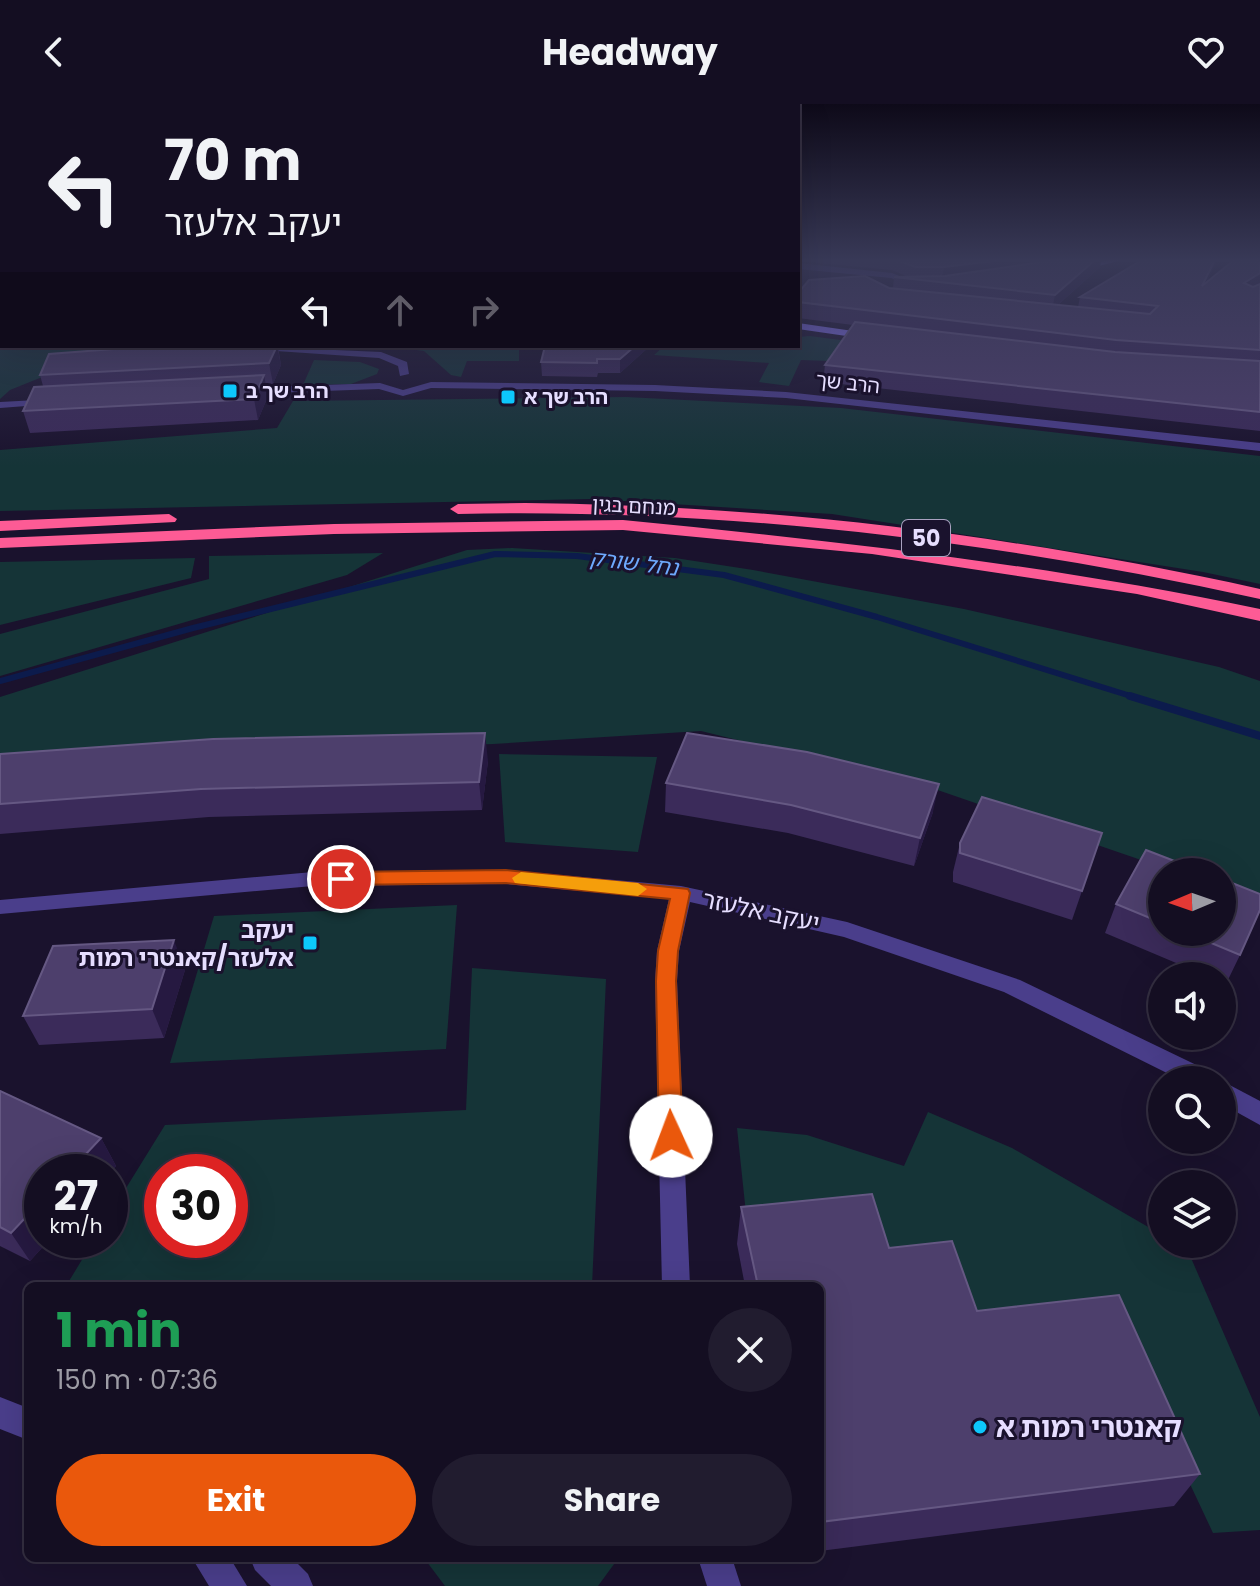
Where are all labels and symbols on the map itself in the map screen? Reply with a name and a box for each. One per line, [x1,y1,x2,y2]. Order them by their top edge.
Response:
street label: הרב שך [814,366,882,400]
place label: הרב שך ב [246,377,329,405]
marker: הרב שך ב [221,382,239,400]
place label: הרב שך א [524,383,608,411]
marker: הרב שך א [499,388,517,406]
street label: מנחם בגין [591,490,677,522]
road number: 50 [902,520,950,556]
water label: נחל שורק [588,542,682,584]
pin [307,845,375,913]
north arrow [1148,858,1236,946]
street label: יעקב אלעזר [699,883,823,939]
place label: יעקב אלעזר/קאנטרי רמות [79,913,294,974]
marker: יעקב אלעזר/קאנטרי רמות [301,934,319,952]
position arrow [629,1094,713,1178]
speed limit sign: 30 [144,1154,248,1258]
place label: קאנטרי רמות א [996,1408,1182,1447]
marker: קאנטרי רמות א [971,1418,989,1436]

